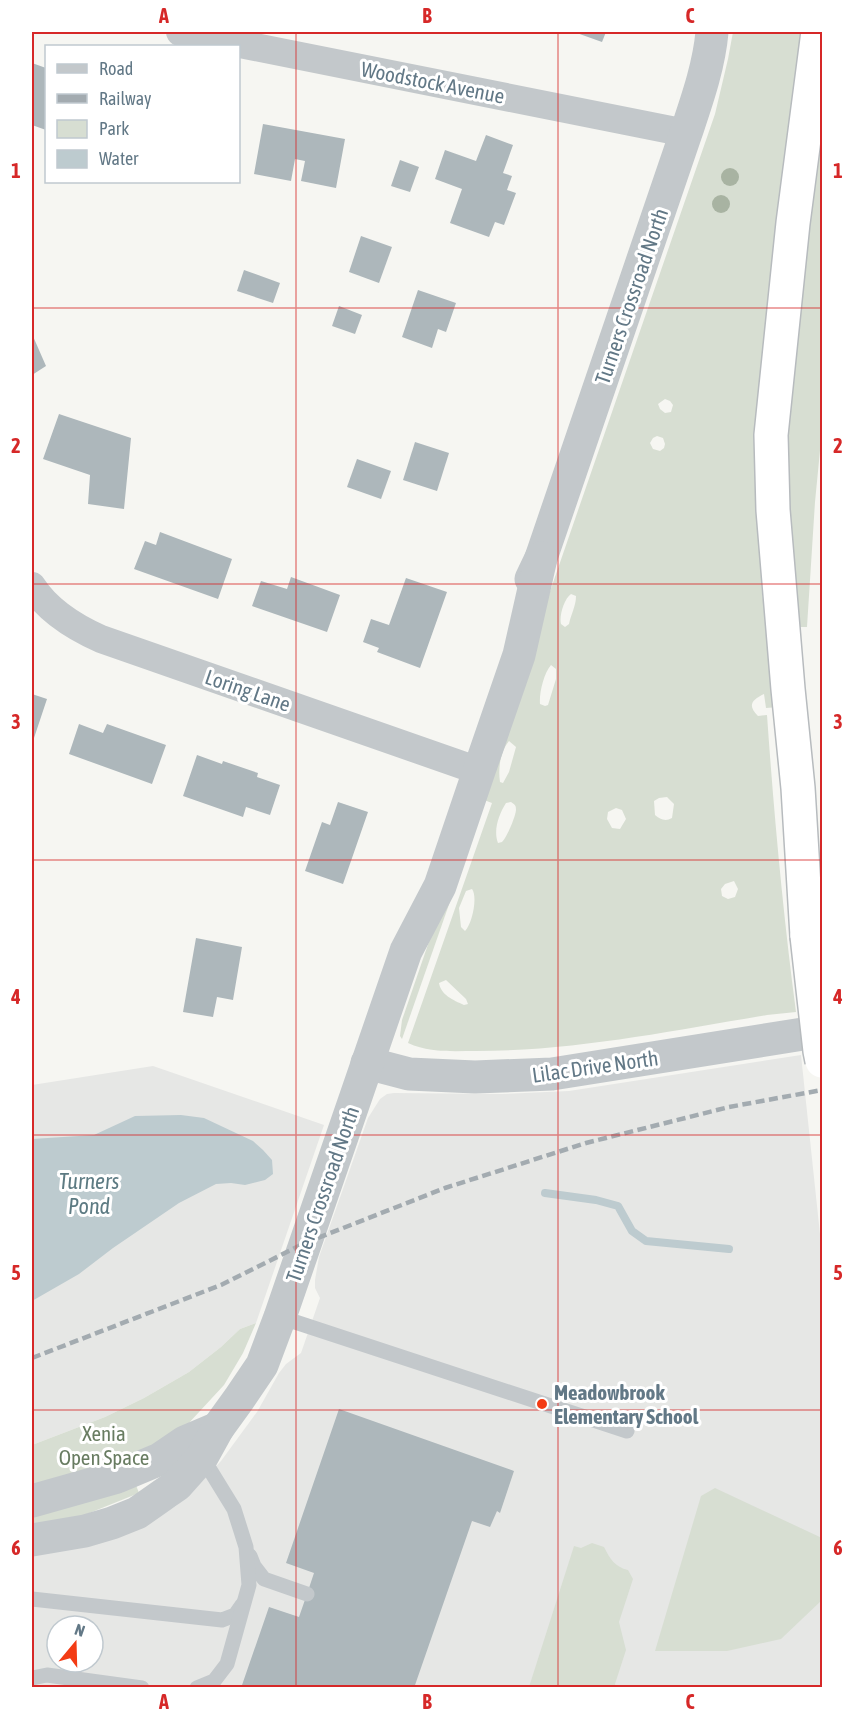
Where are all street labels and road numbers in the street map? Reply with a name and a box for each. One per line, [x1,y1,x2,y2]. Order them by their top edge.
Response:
street label: Woodstock Avenue [359,56,507,108]
street label: Turners Crossroad North [590,205,672,387]
street label: Loring Lane [202,664,294,716]
street label: Lilac Drive North [530,1045,660,1087]
street label: Turners Crossroad North [281,1103,363,1285]

